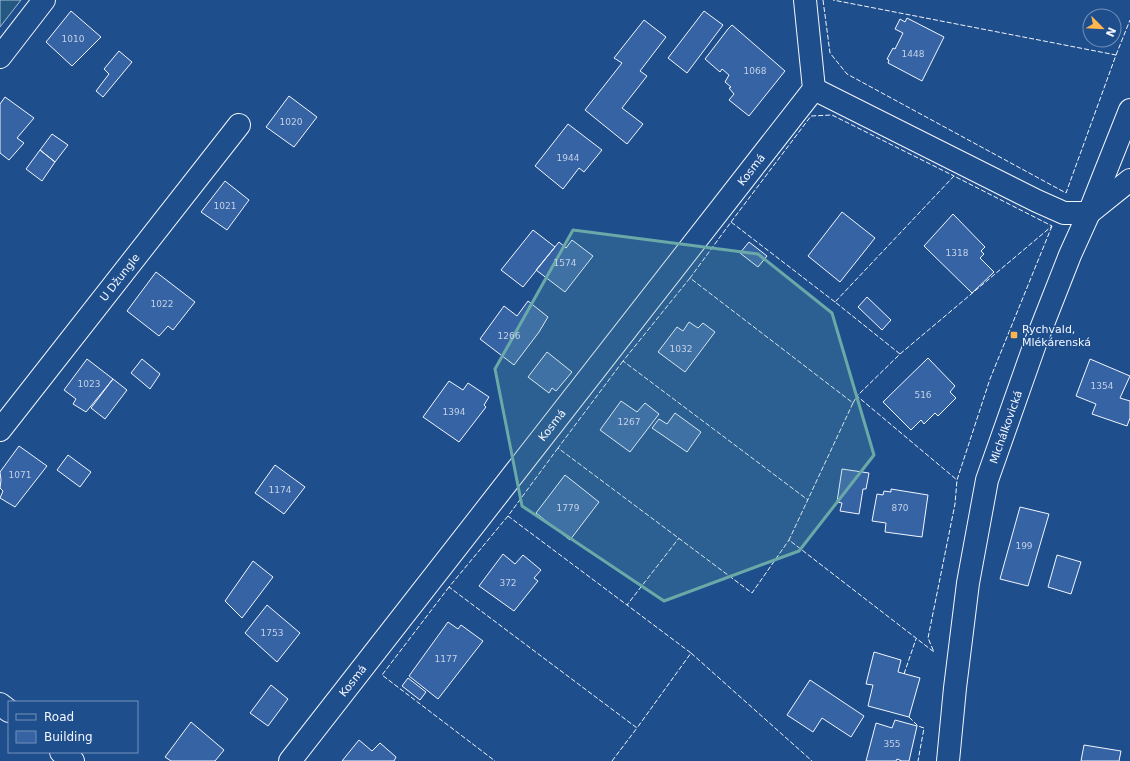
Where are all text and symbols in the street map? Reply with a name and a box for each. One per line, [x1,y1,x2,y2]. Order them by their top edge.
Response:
north arrow [1082,8,1122,48]
text: N [1103,25,1118,39]
house number: 1010 [62,34,85,44]
house number: 1448 [902,49,925,59]
house number: 1068 [744,66,767,76]
house number: 1020 [280,117,303,127]
street label: Kosmá [735,151,768,188]
house number: 1944 [557,153,580,163]
house number: 1021 [214,201,236,211]
house number: 1318 [946,248,969,258]
street label: U Džungle [97,251,143,304]
house number: 1574 [554,258,577,268]
house number: 1022 [151,299,173,309]
place label: Rychvald, Mlékárenská [1022,323,1091,349]
marker: Rychvald, Mlékárenská [1009,330,1019,340]
house number: 1266 [498,331,521,341]
house number: 1032 [670,344,692,354]
house number: 1023 [78,379,100,389]
house number: 1354 [1091,381,1114,391]
street label: Michálkovická [987,389,1025,466]
house number: 516 [914,390,932,400]
house number: 1394 [443,407,466,417]
street label: Kosmá [536,407,569,444]
house number: 1267 [618,417,640,427]
house number: 1071 [9,470,31,480]
house number: 1174 [269,485,292,495]
house number: 1779 [557,503,580,513]
house number: 870 [891,503,909,513]
house number: 199 [1015,541,1033,551]
house number: 372 [499,578,517,588]
house number: 1753 [261,628,283,638]
house number: 1177 [435,654,457,664]
street label: Kosmá [337,662,369,699]
legend [8,701,138,753]
text: Road [44,710,74,724]
text: Building [44,730,93,744]
house number: 355 [883,739,901,749]

